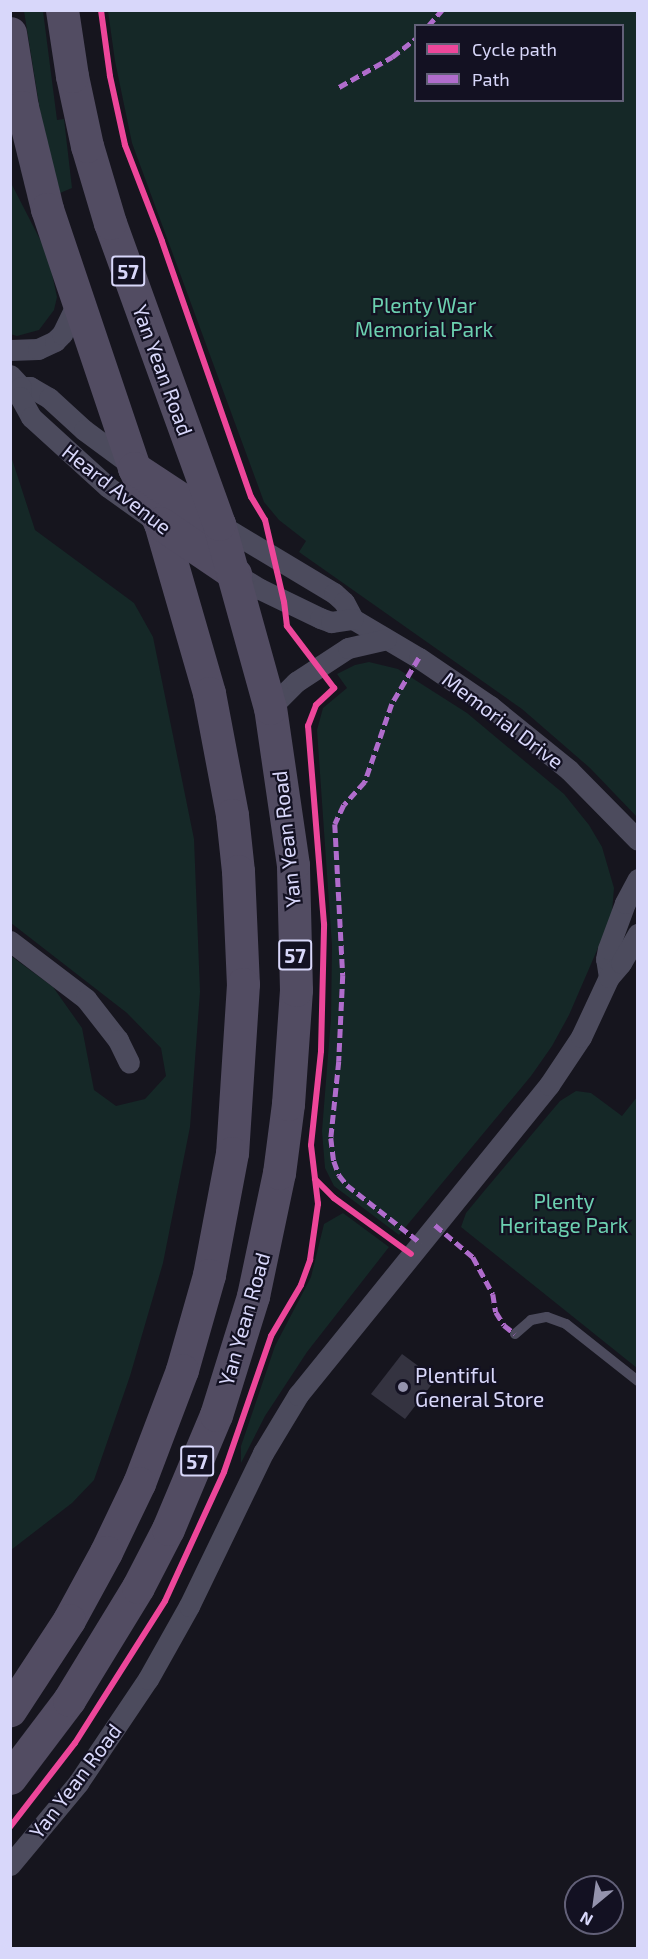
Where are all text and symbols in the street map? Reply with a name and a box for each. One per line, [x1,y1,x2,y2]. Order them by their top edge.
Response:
legend [414,24,624,102]
text: Cycle path [472,38,557,60]
text: Path [472,68,510,90]
road number: 57 [110,254,146,288]
park label: Plenty War Memorial Park [354,292,494,342]
street label: Yan Yean Road [128,301,198,439]
street label: Heard Avenue [57,438,177,540]
street label: Memorial Drive [437,666,569,774]
street label: Yan Yean Road [266,769,306,909]
road number: 57 [277,938,313,972]
park label: Plenty Heritage Park [499,1188,629,1238]
street label: Yan Yean Road [213,1249,275,1389]
place label: Plentiful General Store [415,1362,545,1412]
marker: Plentiful General Store [396,1380,410,1394]
road number: 57 [179,1444,215,1478]
street label: Yan Yean Road [23,1718,127,1844]
north arrow [564,1875,624,1935]
text: N [576,1908,596,1931]

